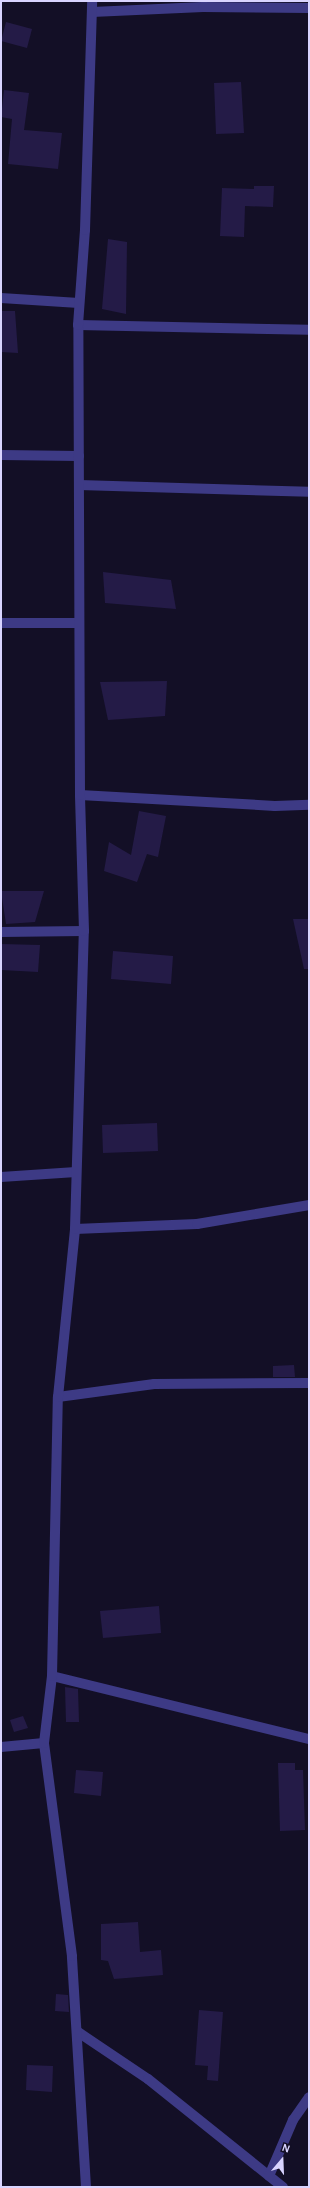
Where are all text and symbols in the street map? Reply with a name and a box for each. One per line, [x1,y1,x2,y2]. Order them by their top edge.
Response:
north arrow [262,2140,302,2180]
text: N [281,2142,291,2155]

